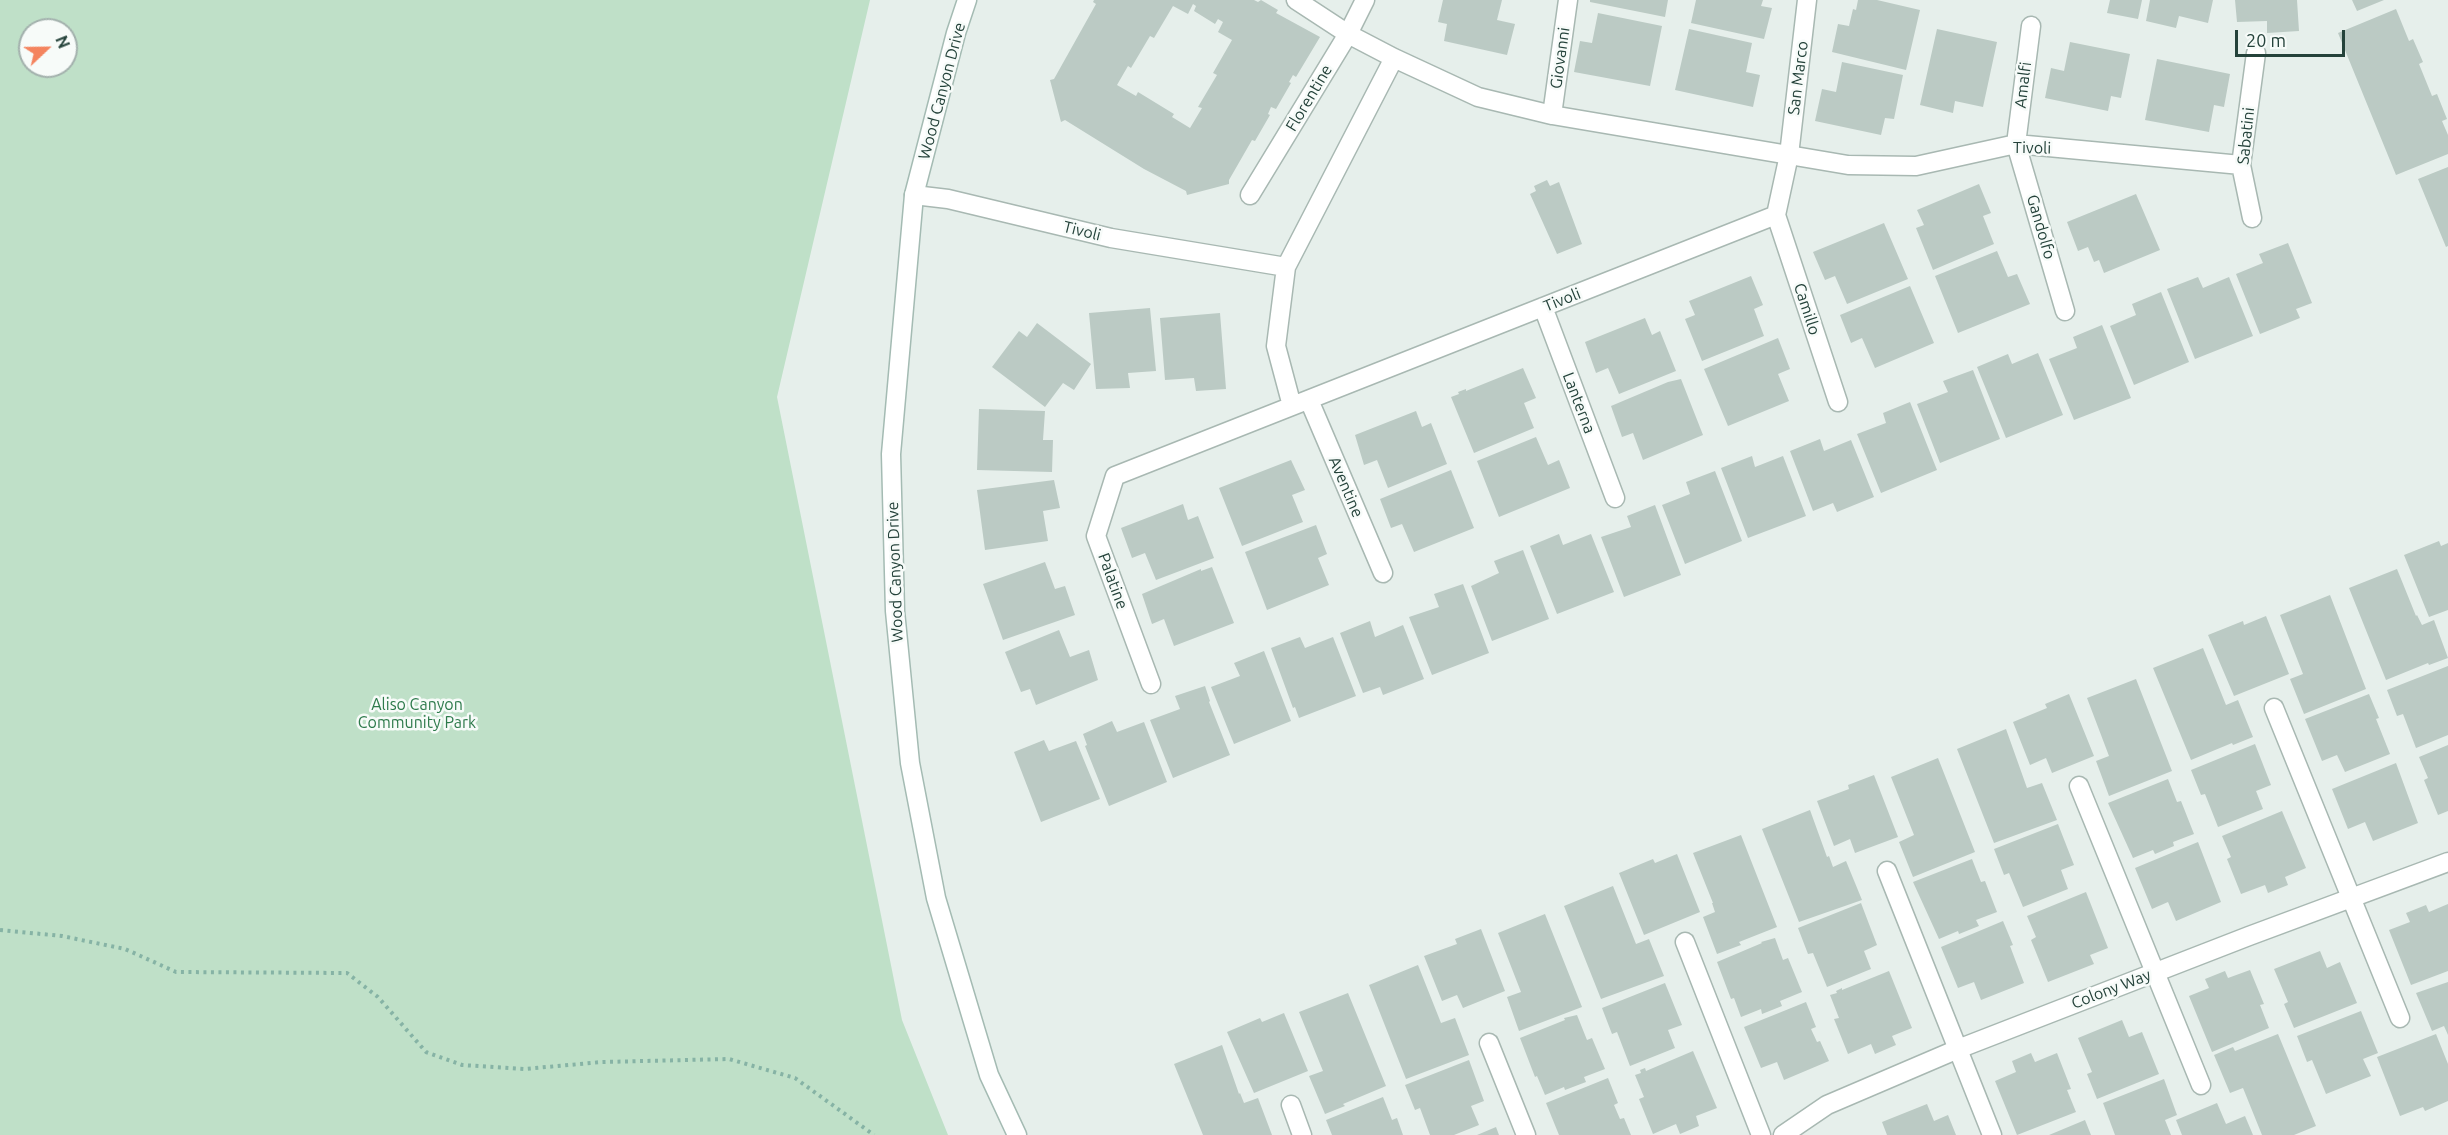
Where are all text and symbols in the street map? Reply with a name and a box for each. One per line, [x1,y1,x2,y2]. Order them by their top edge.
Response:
north arrow [18,18,78,78]
scale bar [2238,18,2348,56]
street label: Wood Canyon Drive [914,20,970,162]
street label: Giovanni [1546,26,1574,90]
text: 20 m [2246,30,2286,50]
text: N [52,33,73,51]
street label: San Marco [1784,40,1812,116]
street label: Florentine [1282,61,1336,135]
street label: Amalfi [2011,61,2035,109]
street label: Sabatini [2233,106,2259,166]
street label: Tivoli [2013,138,2051,158]
street label: Gandolfo [2023,192,2059,262]
street label: Tivoli [1061,217,1103,245]
street label: Camillo [1790,281,1824,337]
street label: Tivoli [1541,284,1583,316]
street label: Lanterna [1559,370,1599,436]
street label: Aventine [1325,454,1367,520]
street label: Wood Canyon Drive [883,501,907,643]
street label: Palatine [1094,550,1132,612]
park label: Aliso Canyon Community Park [358,695,476,733]
street label: Colony Way [2069,965,2153,1013]

